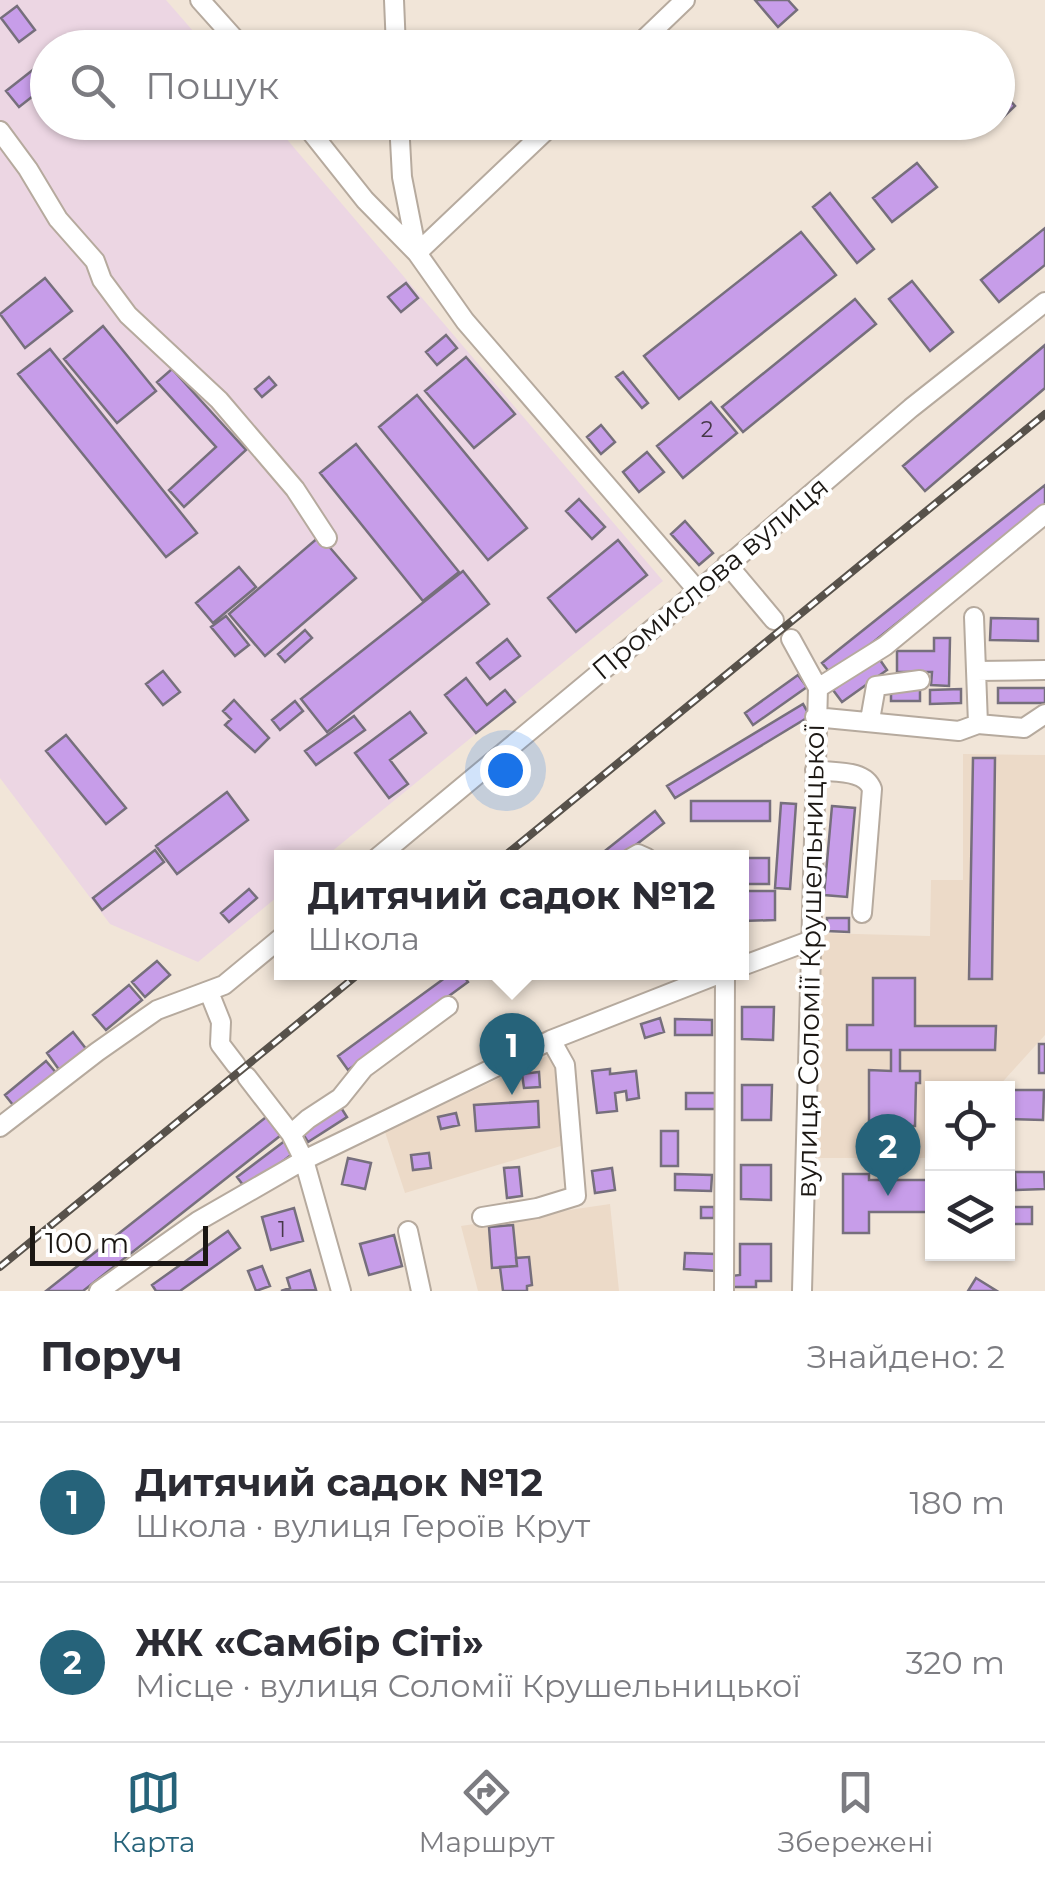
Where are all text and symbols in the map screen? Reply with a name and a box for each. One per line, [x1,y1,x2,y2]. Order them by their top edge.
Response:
search box [30,30,1015,140]
icon: search [65,58,120,113]
text: Пошук [145,62,279,109]
house number: 2 [701,416,713,443]
street label: Промислова вулиця [585,469,835,687]
street label: вулиця Соломії Крушельницької [789,724,831,1198]
your location [480,745,531,796]
popup [274,850,749,980]
text: Дитячий садок №12 [308,872,715,919]
text: Школа [308,919,420,958]
pin: 1 [480,1012,544,1095]
map controls [925,1081,1015,1261]
button: locate [925,1081,1015,1171]
pin: 2 [856,1114,920,1196]
button: layers [925,1171,1015,1261]
house number: 1 [278,1216,286,1243]
scale bar [30,1221,208,1266]
text: 100 m [45,1226,129,1260]
text: Поруч [40,1330,183,1382]
text: Знайдено: 2 [807,1337,1005,1376]
text: Дитячий садок №12 [135,1459,543,1506]
text: 1 [66,1483,79,1522]
text: 180 m [910,1483,1005,1522]
text: Школа · вулиця Героїв Крут [135,1506,590,1545]
text: ЖК «Самбір Сіті» [135,1619,484,1666]
text: 2 [63,1643,82,1682]
text: 320 m [905,1643,1005,1682]
text: Місце · вулиця Соломії Крушельницької [135,1666,801,1705]
tab: Карта [112,1765,195,1859]
tab: Маршрут [418,1765,555,1859]
tab: Збережені [778,1765,933,1859]

